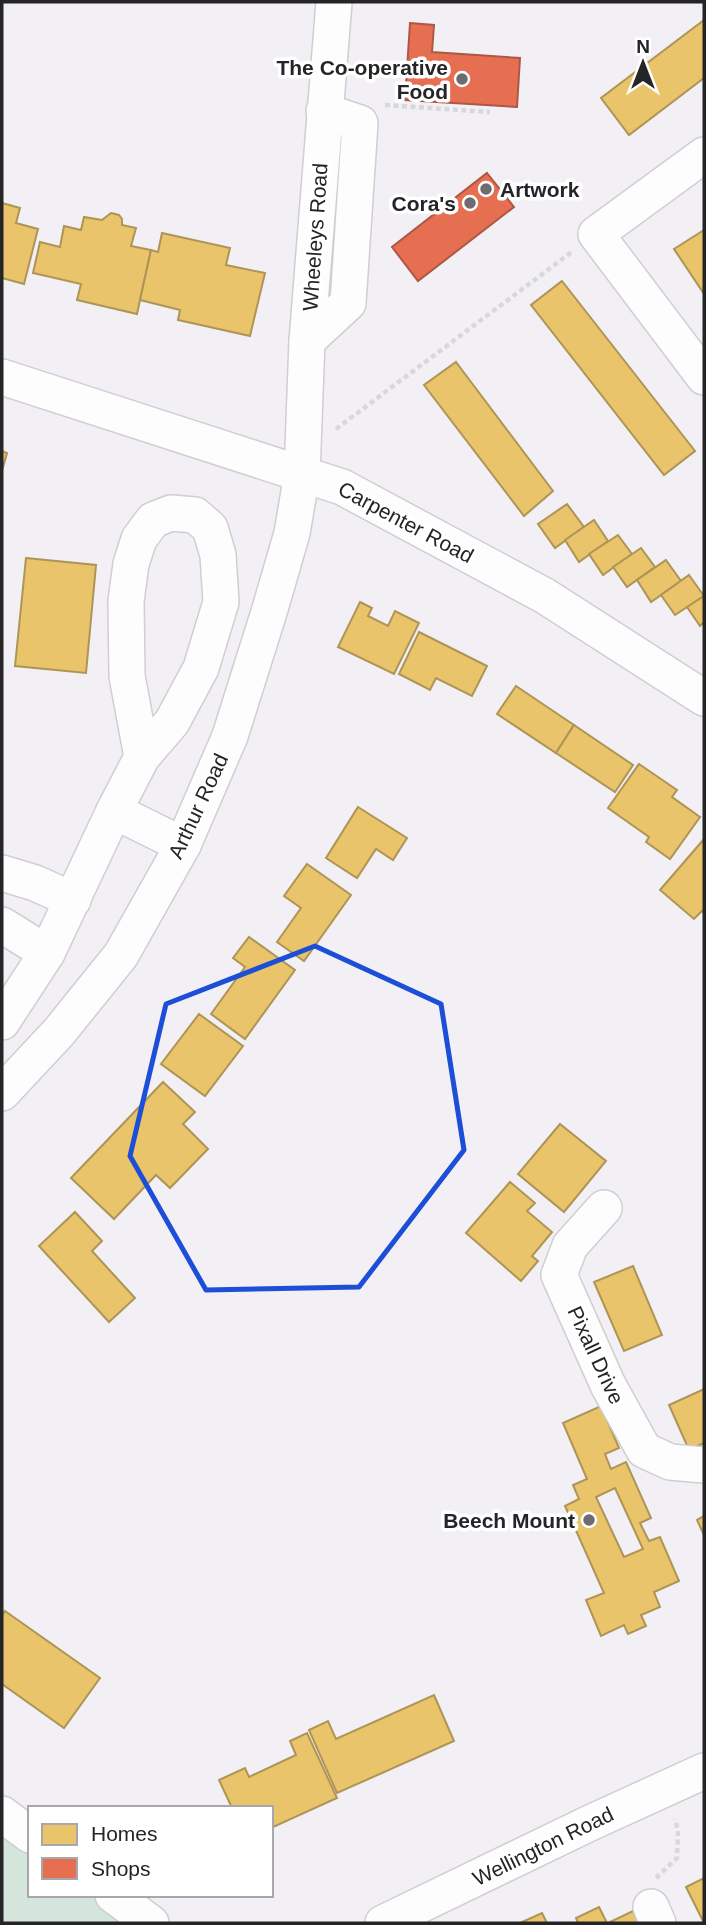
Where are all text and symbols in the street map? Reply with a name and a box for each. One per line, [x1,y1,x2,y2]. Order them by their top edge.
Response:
north arrow [608,28,678,98]
text: N [636,36,650,57]
place label: The Co-operative Food [276,56,448,103]
marker: The Co-operative Food [454,71,470,87]
street label: Wheeleys Road [298,162,332,312]
place label: Artwork [500,178,580,201]
marker: Artwork [478,181,494,197]
place label: Cora's [391,192,456,215]
marker: Cora's [462,195,478,211]
street label: Carpenter Road [335,477,477,567]
street label: Arthur Road [164,750,232,862]
street label: Pixall Drive [563,1303,629,1407]
place label: Beech Mount [443,1509,575,1532]
marker: Beech Mount [581,1512,597,1528]
street label: Wellington Road [469,1802,617,1890]
legend [28,1806,273,1897]
text: Homes [91,1822,158,1845]
text: Shops [91,1857,151,1880]

